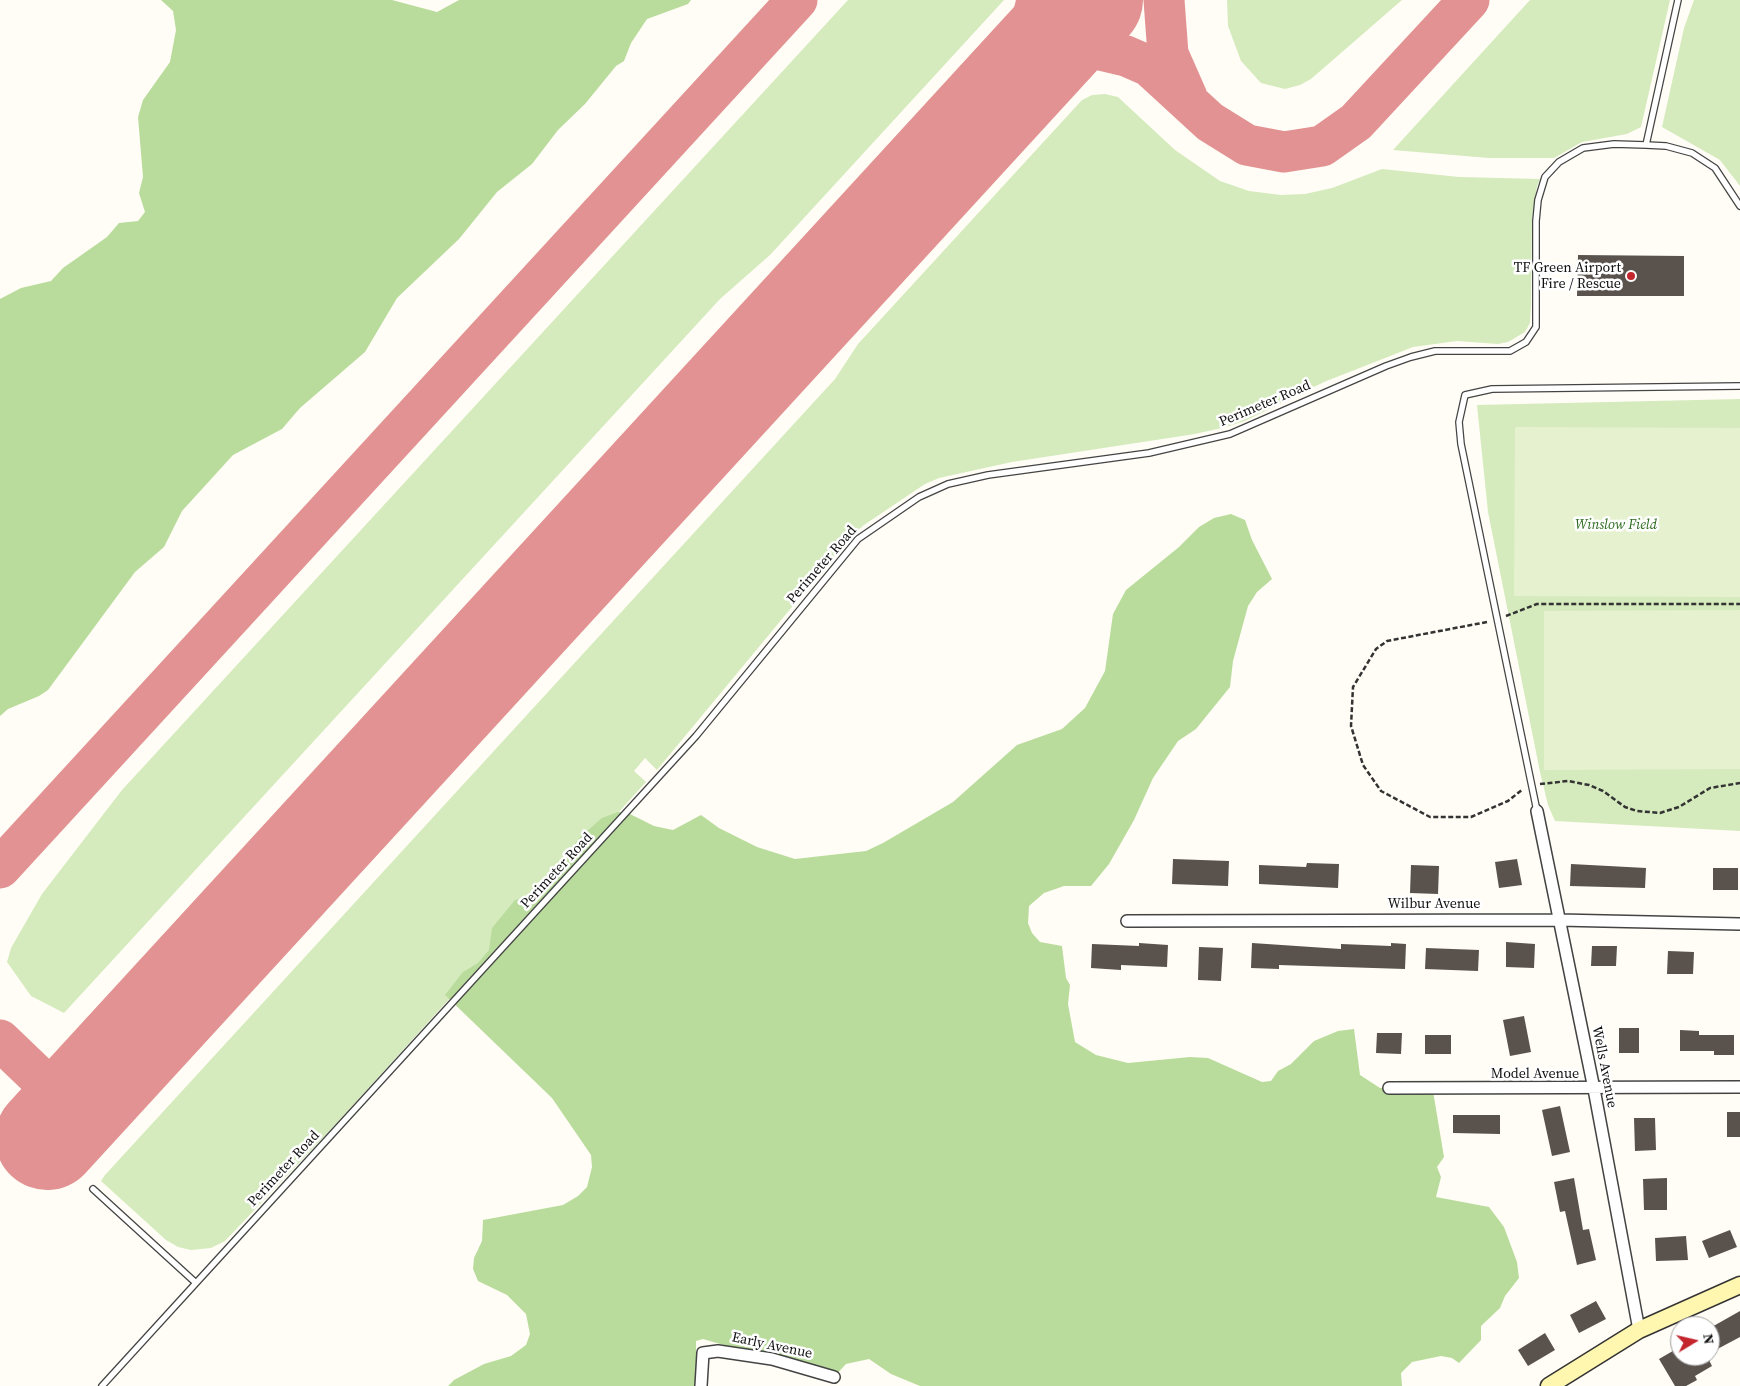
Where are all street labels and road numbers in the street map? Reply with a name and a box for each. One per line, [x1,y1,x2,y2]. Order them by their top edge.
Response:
street label: Perimeter Road [1217,377,1313,431]
street label: Perimeter Road [784,523,860,607]
street label: Perimeter Road [518,830,596,912]
street label: Wilbur Avenue [1388,896,1480,912]
street label: Wells Avenue [1588,1025,1620,1109]
street label: Model Avenue [1491,1066,1579,1082]
street label: Perimeter Road [245,1128,323,1210]
street label: Early Avenue [730,1329,814,1363]

